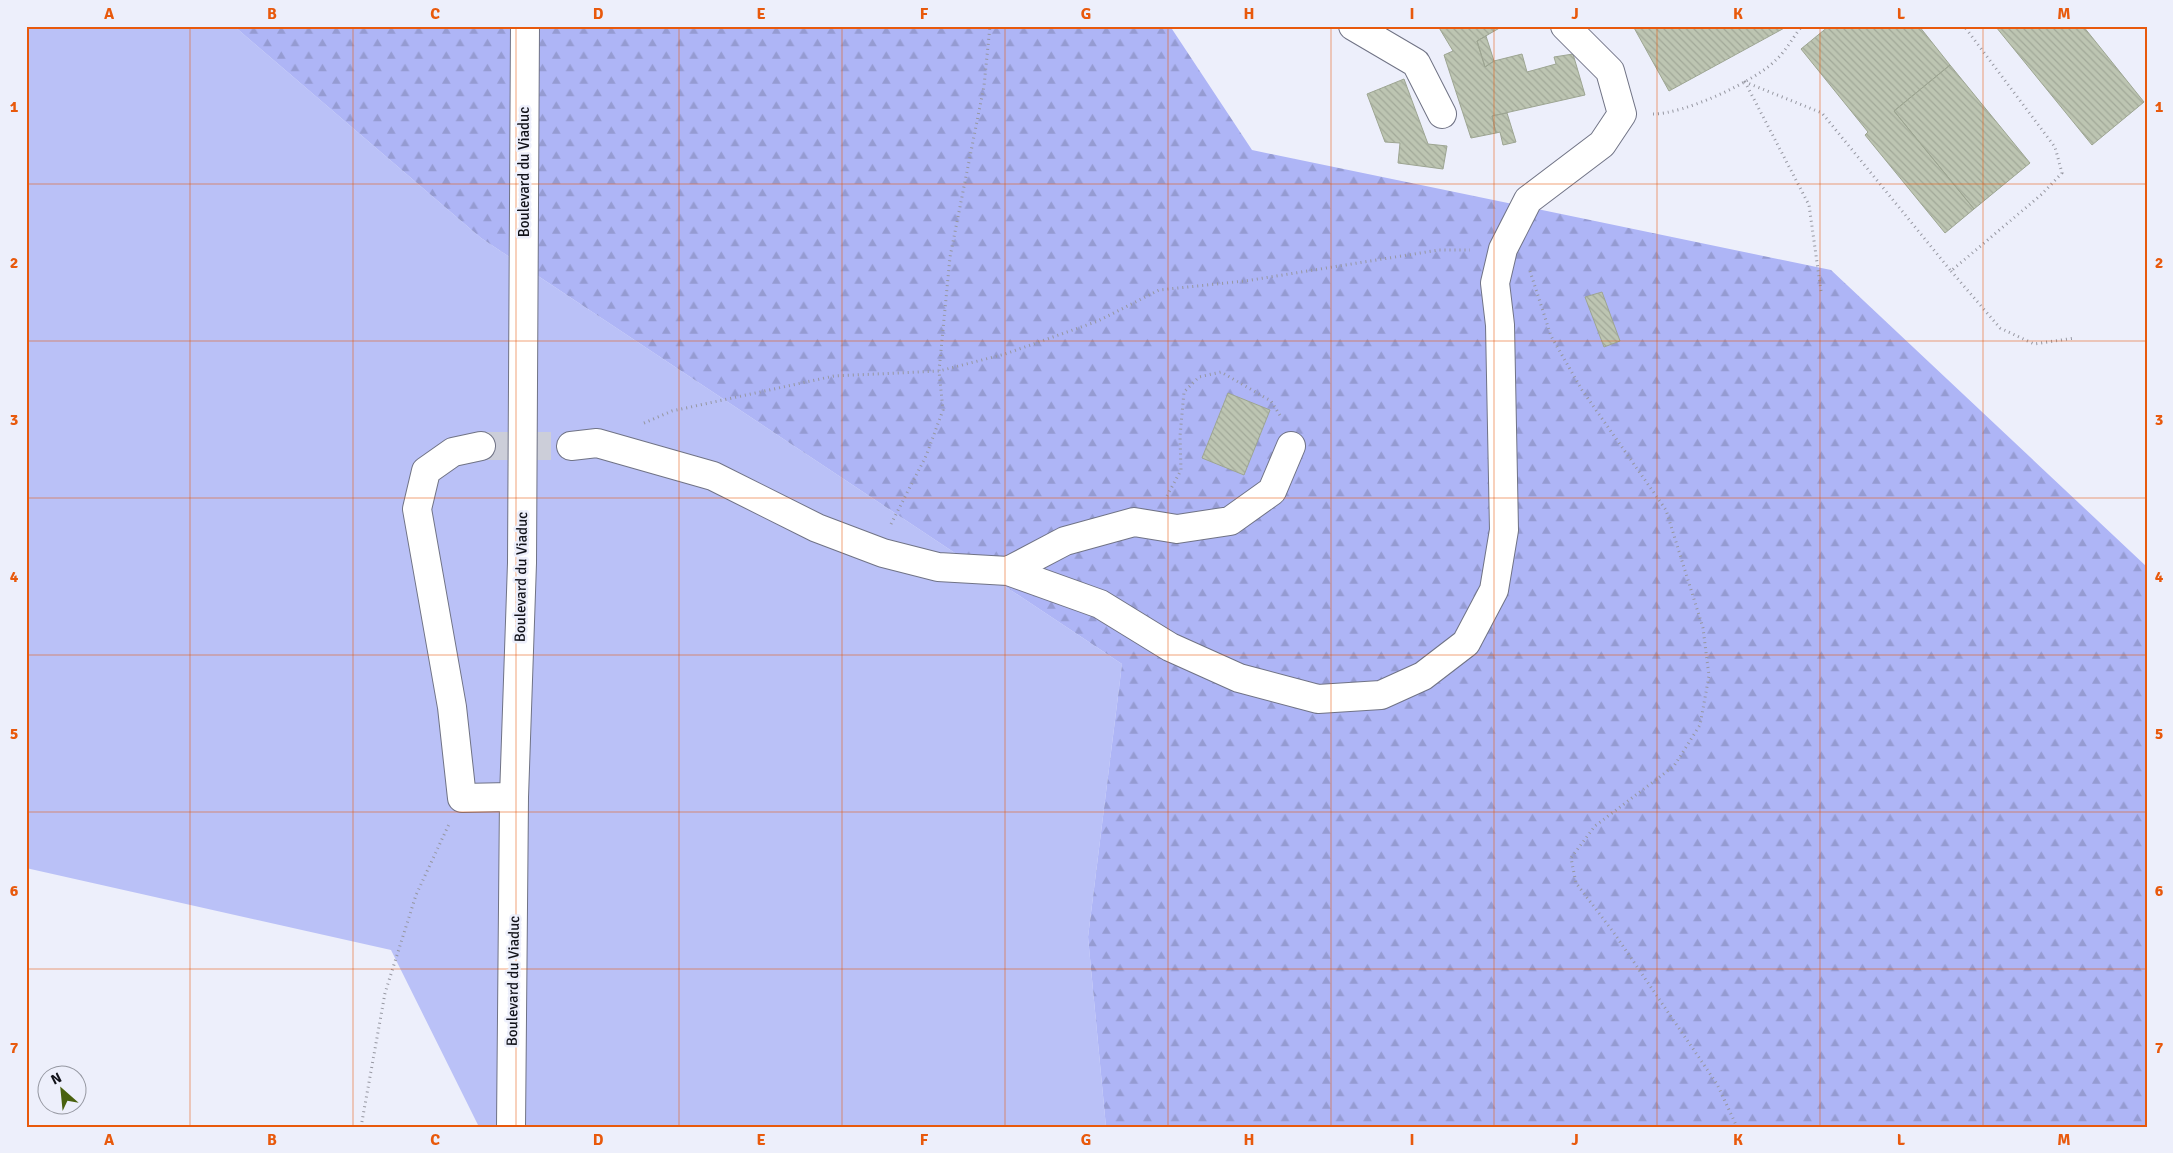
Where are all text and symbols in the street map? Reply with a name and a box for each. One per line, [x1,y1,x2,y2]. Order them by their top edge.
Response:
text: A [104,4,115,24]
text: B [267,4,277,24]
text: C [430,4,440,24]
text: D [593,4,604,24]
text: E [756,4,766,24]
text: F [920,4,929,24]
text: G [1081,4,1091,24]
text: H [1244,4,1254,24]
text: I [1409,4,1415,24]
text: J [1571,4,1579,24]
text: K [1733,4,1743,24]
text: L [1897,4,1906,24]
text: M [2057,4,2071,24]
text: 1 [10,97,19,117]
text: 1 [2155,97,2164,117]
street label: Boulevard du Viaduc [515,107,533,237]
text: 2 [10,253,18,273]
text: 2 [2155,253,2163,273]
text: 3 [10,410,18,430]
text: 3 [2155,410,2163,430]
street label: Boulevard du Viaduc [511,512,531,642]
text: 4 [10,567,19,587]
text: 4 [2155,567,2164,587]
text: 5 [10,724,18,744]
text: 5 [2155,724,2163,744]
text: 6 [10,881,19,901]
text: 6 [2155,881,2164,901]
street label: Boulevard du Viaduc [503,916,523,1046]
text: 7 [10,1038,19,1058]
text: 7 [2155,1038,2164,1058]
north arrow [38,1066,88,1116]
text: N [48,1069,65,1089]
text: A [104,1130,115,1150]
text: B [267,1130,277,1150]
text: C [430,1130,440,1150]
text: D [593,1130,604,1150]
text: E [756,1130,766,1150]
text: F [920,1130,929,1150]
text: G [1081,1130,1091,1150]
text: H [1244,1130,1254,1150]
text: I [1409,1130,1415,1150]
text: J [1571,1130,1579,1150]
text: K [1733,1130,1743,1150]
text: L [1897,1130,1906,1150]
text: M [2057,1130,2071,1150]

